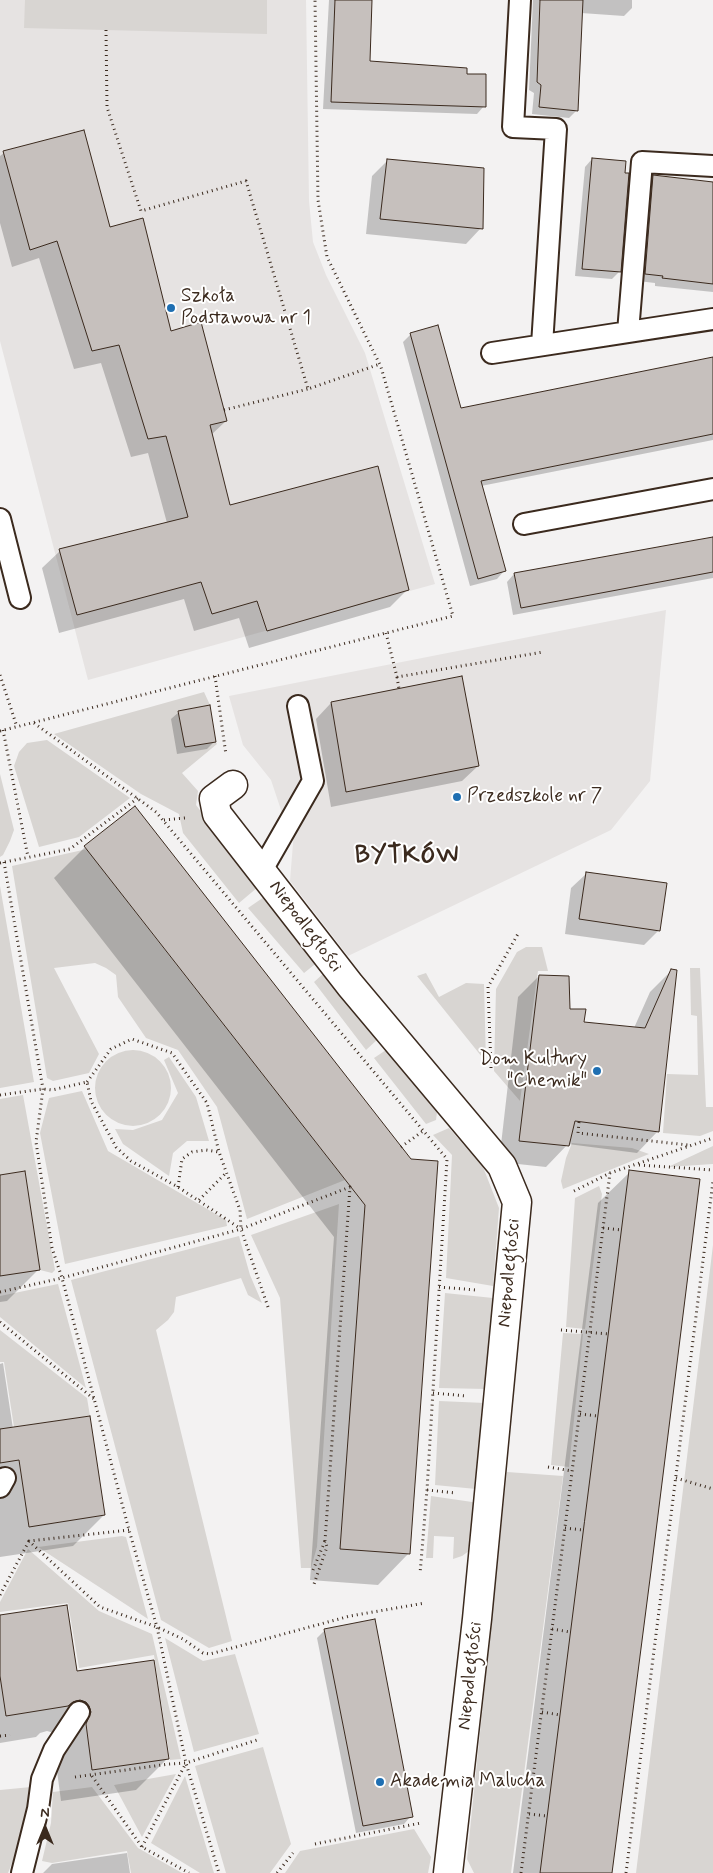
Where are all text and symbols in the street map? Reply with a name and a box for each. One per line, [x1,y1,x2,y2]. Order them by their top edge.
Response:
place label: Szkoła Podstawowa nr 1 [181,286,311,330]
marker: Szkoła Podstawowa nr 1 [165,302,177,314]
place label: Przedszkole nr 7 [467,786,602,808]
marker: Przedszkole nr 7 [451,791,463,803]
district label: BYTKÓW [354,843,460,871]
street label: Niepodległości [263,877,347,977]
place label: Dom Kultury "Chemik" [479,1049,587,1093]
marker: Dom Kultury "Chemik" [591,1065,603,1077]
street label: Niepodległości [494,1218,526,1328]
street label: Niepodległości [454,1621,488,1731]
place label: Akademia Malucha [390,1771,545,1793]
marker: Akademia Malucha [374,1776,386,1788]
north arrow [20,1803,70,1853]
text: N [40,1804,50,1822]

